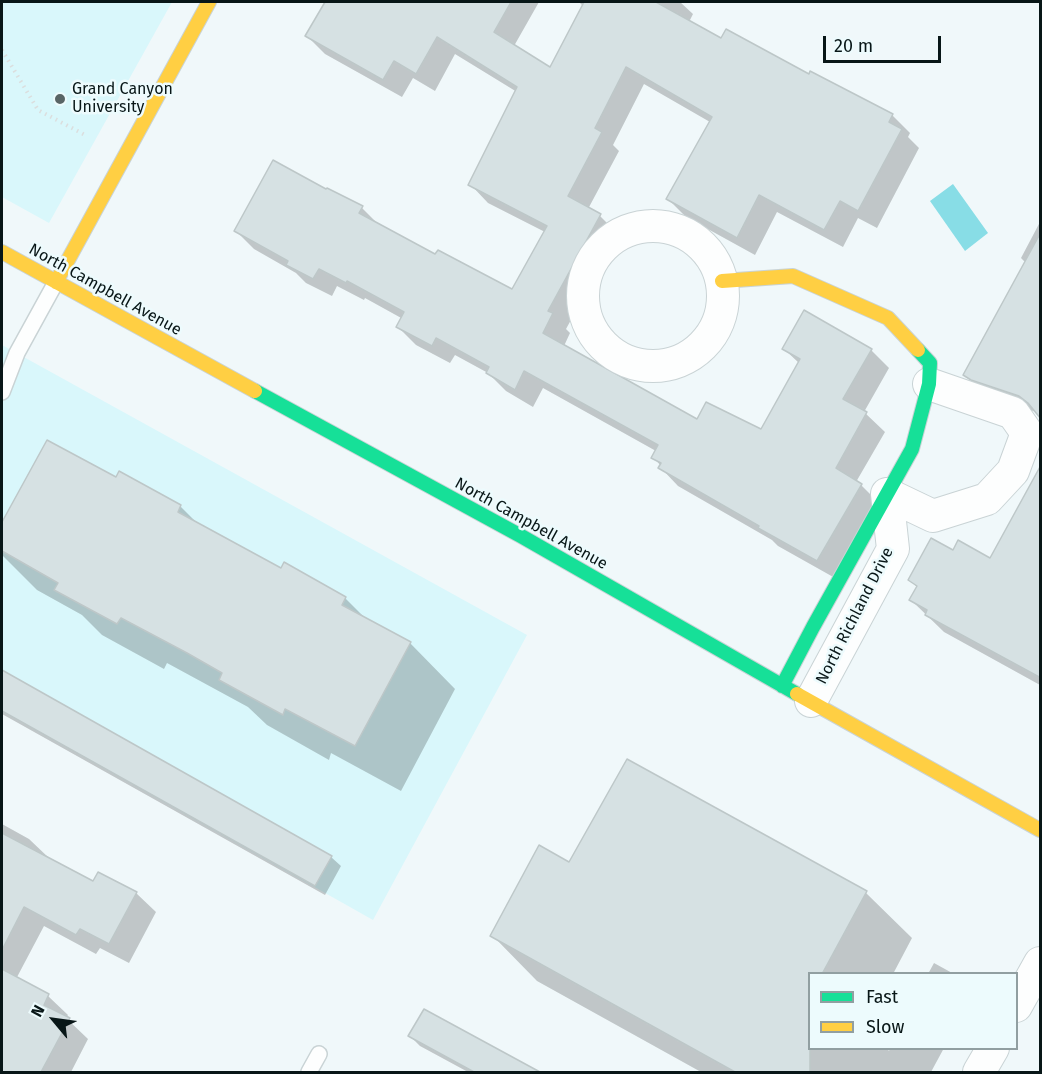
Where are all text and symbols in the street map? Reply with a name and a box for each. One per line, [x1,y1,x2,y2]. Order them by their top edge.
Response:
scale bar [826,24,944,62]
text: 20 m [834,35,873,57]
place label: Grand Canyon University [72,80,173,118]
marker: Grand Canyon University [53,92,67,106]
street label: North Campbell Avenue [25,240,185,340]
street label: North Campbell Avenue [451,474,611,574]
street label: North Richland Drive [812,544,898,688]
legend [808,972,1018,1050]
text: Fast [866,986,898,1008]
north arrow [24,990,84,1050]
text: N [27,1002,49,1020]
text: Slow [866,1016,904,1038]

